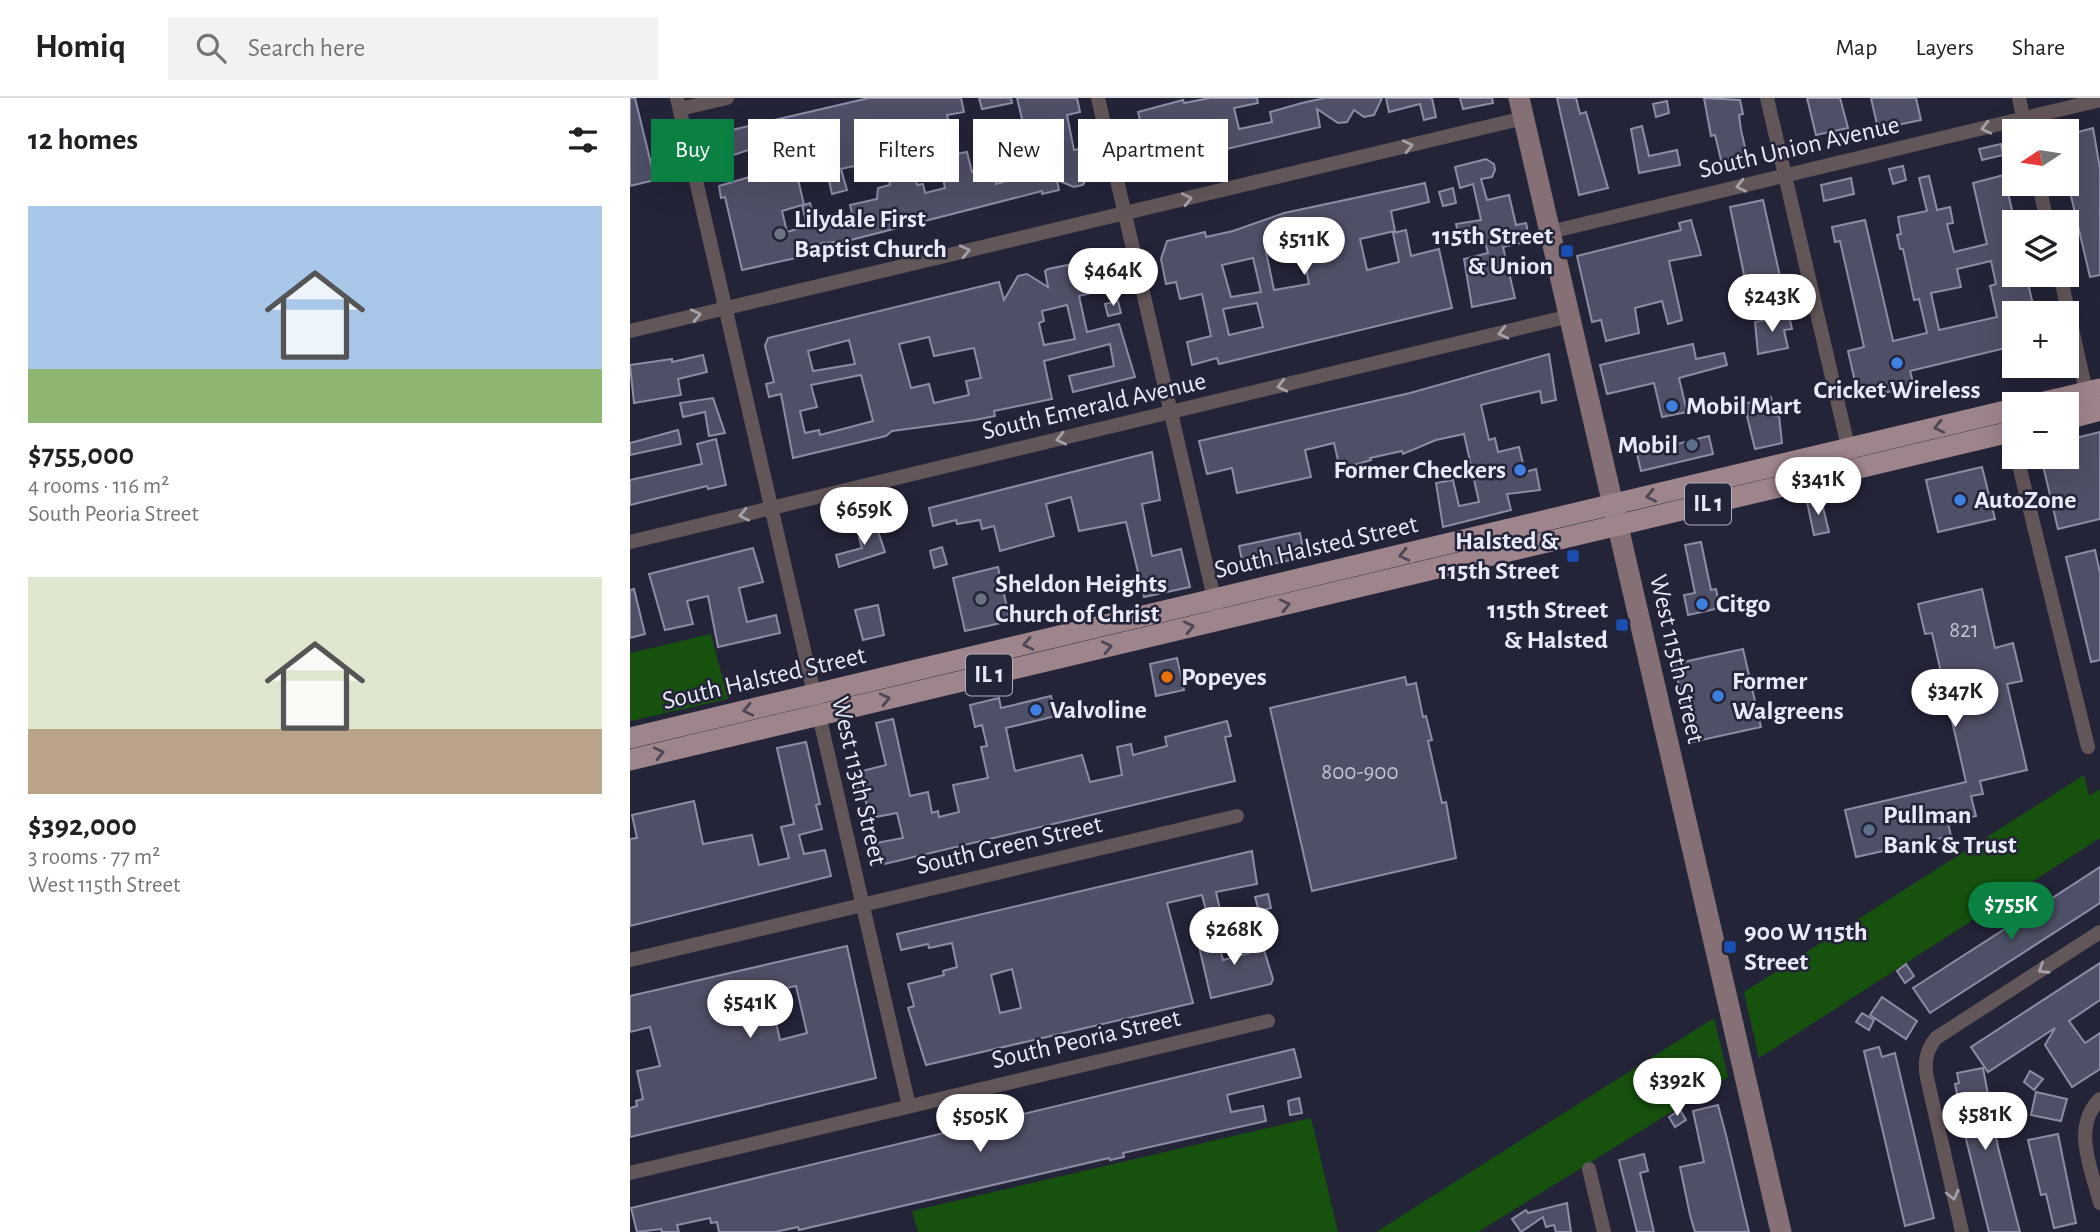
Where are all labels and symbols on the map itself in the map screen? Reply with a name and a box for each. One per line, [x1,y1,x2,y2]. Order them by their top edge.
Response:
street label: South Union Avenue [1696,111,1902,183]
north arrow [2002,119,2079,196]
one-way arrow [1980,120,1992,134]
one-way arrow [1402,140,1414,154]
one-way arrow [1735,178,1747,193]
one-way arrow [1181,193,1193,207]
place label: Lilydale First Baptist Church [794,206,947,262]
pin: $511K [1255,218,1353,277]
place label: 115th Street & Union [1432,223,1553,279]
marker: Lilydale First Baptist Church [772,226,788,242]
marker: 115th Street & Union [1559,243,1575,259]
one-way arrow [959,245,971,260]
pin: $464K [1064,248,1162,308]
pin: $243K [1723,274,1821,334]
one-way arrow [690,309,702,323]
one-way arrow [1497,324,1509,339]
marker: Cricket Wireless [1889,355,1905,371]
street label: South Emerald Avenue [979,368,1209,444]
place label: Cricket Wireless [1814,377,1980,403]
one-way arrow [1276,378,1288,392]
place label: Mobil Mart [1686,393,1801,419]
marker: Mobil Mart [1664,398,1680,414]
one-way arrow [1933,419,1945,434]
one-way arrow [1055,431,1067,446]
place label: Mobil [1618,432,1678,458]
marker: Mobil [1684,437,1700,453]
place label: Former Checkers [1334,457,1506,483]
pin: $341K [1769,458,1867,517]
marker: Former Checkers [1512,462,1528,478]
road number: IL 1 [1685,484,1731,524]
place label: AutoZone [1974,487,2076,513]
pin: $659K [815,488,913,547]
one-way arrow [1645,488,1657,502]
marker: AutoZone [1952,492,1968,508]
one-way arrow [738,506,750,521]
street label: South Halsted Street [1212,511,1420,583]
place label: Halsted & 115th Street [1438,528,1560,584]
one-way arrow [1398,546,1410,561]
marker: Halsted & 115th Street [1565,548,1581,564]
place label: Sheldon Heights Church of Christ [995,571,1167,627]
street label: West 115th Street [1645,572,1709,746]
marker: Sheldon Heights Church of Christ [973,591,989,607]
place label: Citgo [1716,591,1771,617]
marker: Citgo [1694,596,1710,612]
place label: 115th Street & Halsted [1487,597,1608,653]
one-way arrow [1279,598,1291,613]
marker: 115th Street & Halsted [1614,617,1630,633]
house number: 821 [1949,619,1979,642]
one-way arrow [1183,621,1195,635]
one-way arrow [1022,636,1034,650]
one-way arrow [1101,640,1113,655]
street label: South Halsted Street [660,642,868,714]
road number: IL 1 [966,654,1012,696]
place label: Popeyes [1181,664,1267,690]
place label: Former Walgreens [1732,668,1844,724]
marker: Popeyes [1159,669,1175,685]
pin: $347K [1906,670,2004,729]
marker: Former Walgreens [1710,688,1726,704]
one-way arrow [879,693,891,707]
street label: West 113th Street [827,694,891,868]
place label: Valvoline [1050,697,1147,723]
one-way arrow [742,702,754,717]
marker: Valvoline [1028,702,1044,718]
one-way arrow [653,747,665,761]
house number: 800-900 [1321,761,1399,784]
place label: Pullman Bank & Trust [1883,802,2017,858]
street label: South Green Street [913,811,1105,879]
marker: Pullman Bank & Trust [1861,822,1877,838]
pin: $755K [1962,882,2060,942]
pin: $268K [1185,908,1283,967]
place label: 900 W 115th Street [1744,919,1868,975]
marker: 900 W 115th Street [1722,939,1738,955]
one-way arrow [2037,961,2050,974]
pin: $541K [701,981,799,1040]
street label: South Peoria Street [989,1005,1183,1073]
pin: $392K [1628,1058,1726,1118]
pin: $581K [1936,1093,2034,1152]
pin: $505K [931,1094,1029,1154]
one-way arrow [1945,1189,1960,1201]

